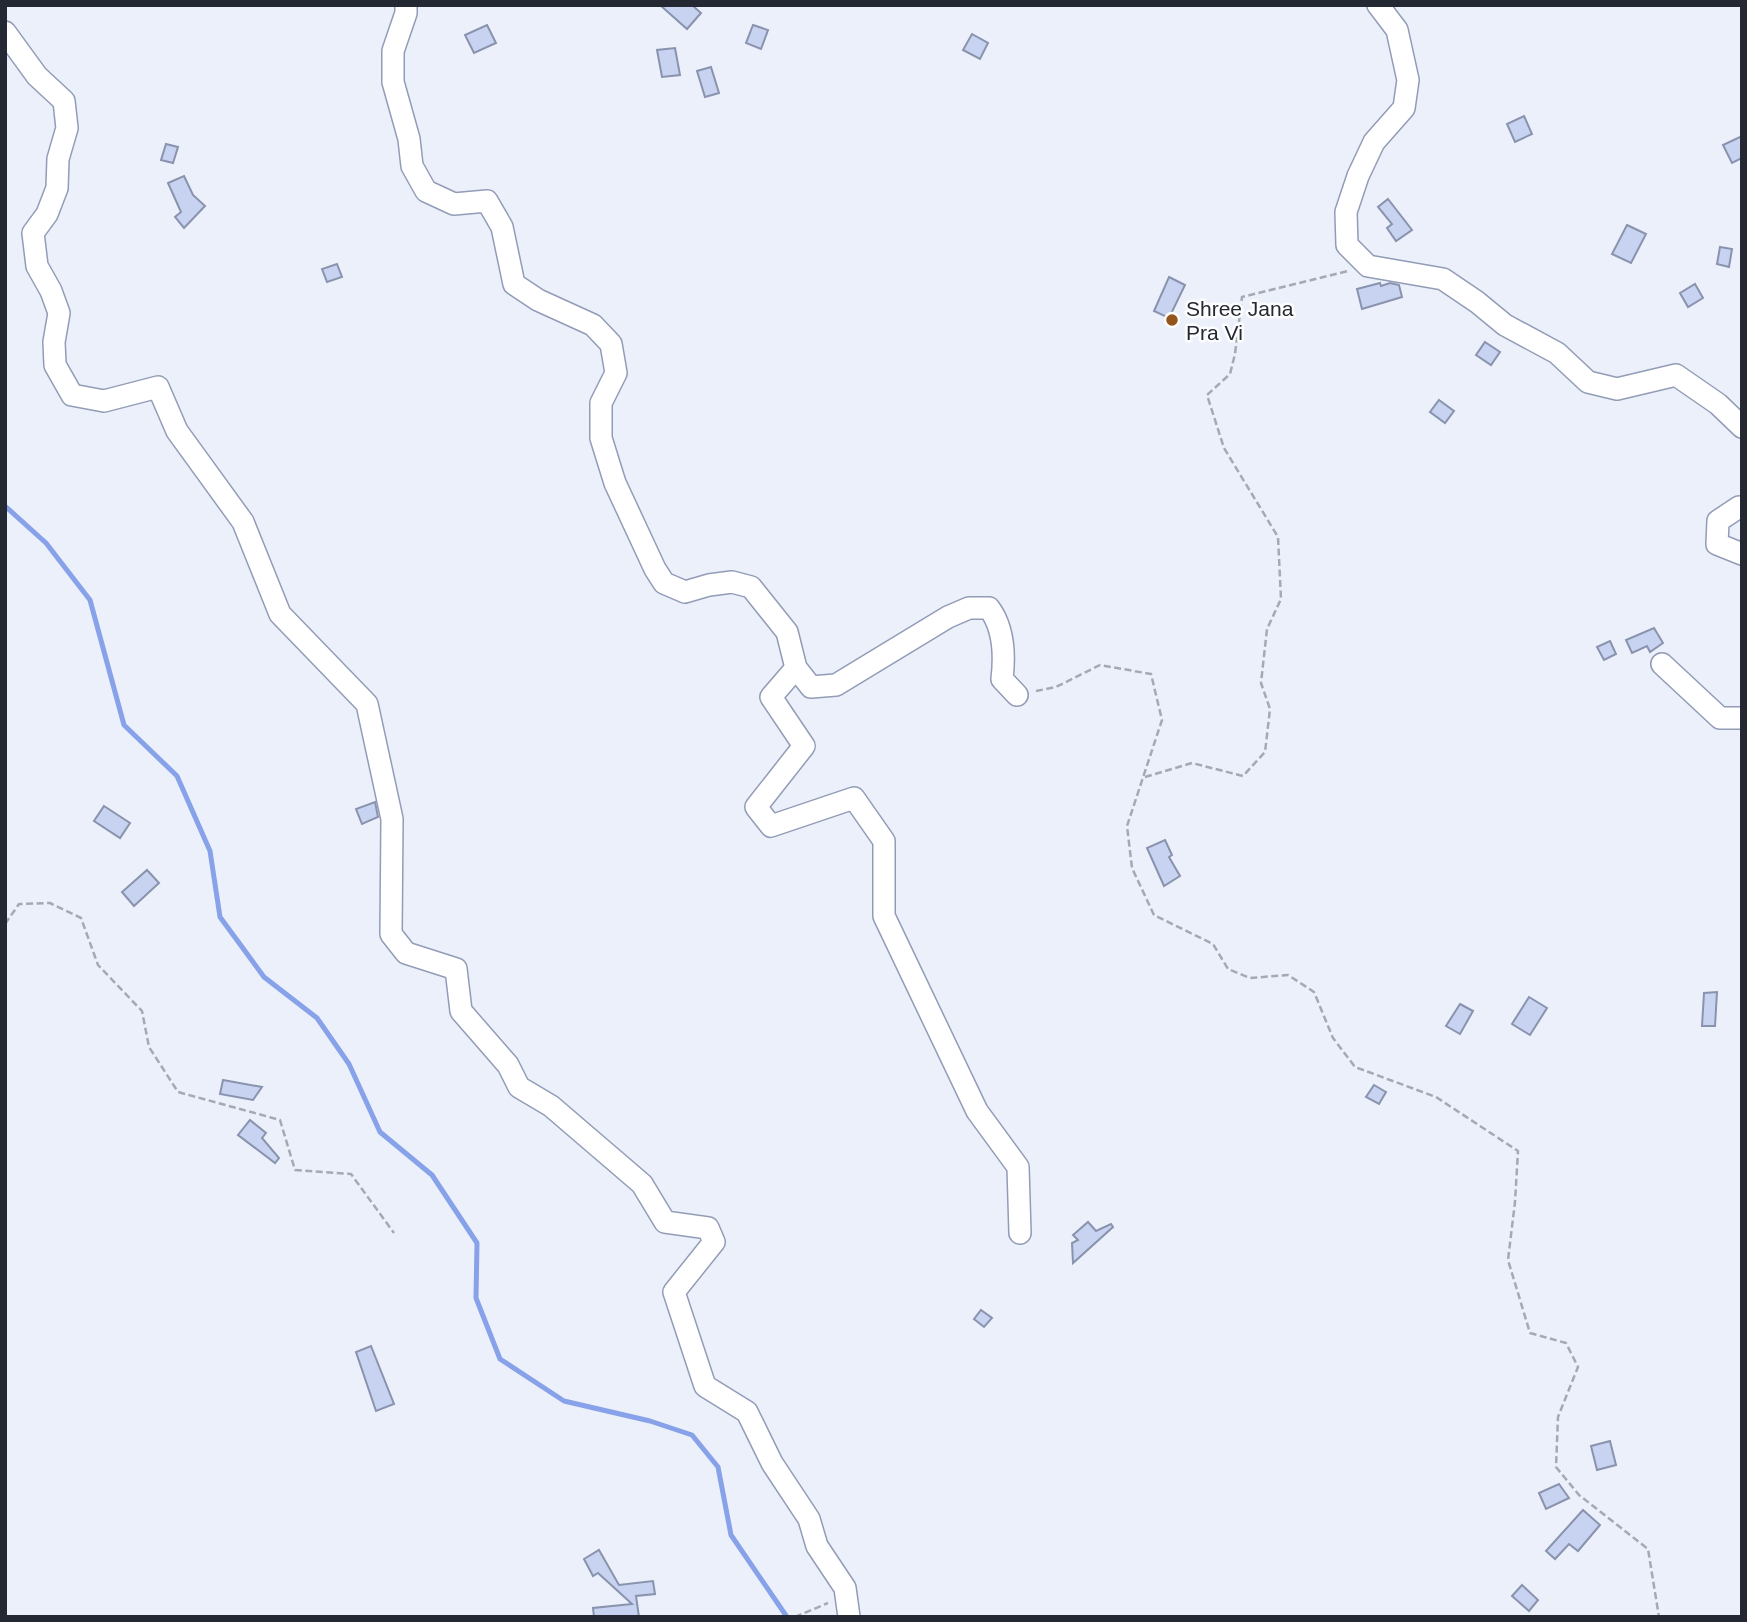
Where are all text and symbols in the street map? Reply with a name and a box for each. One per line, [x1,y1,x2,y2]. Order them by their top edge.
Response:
place label: Shree Jana Pra Vi [1186,297,1294,344]
marker: Shree Jana Pra Vi [1164,312,1180,328]

